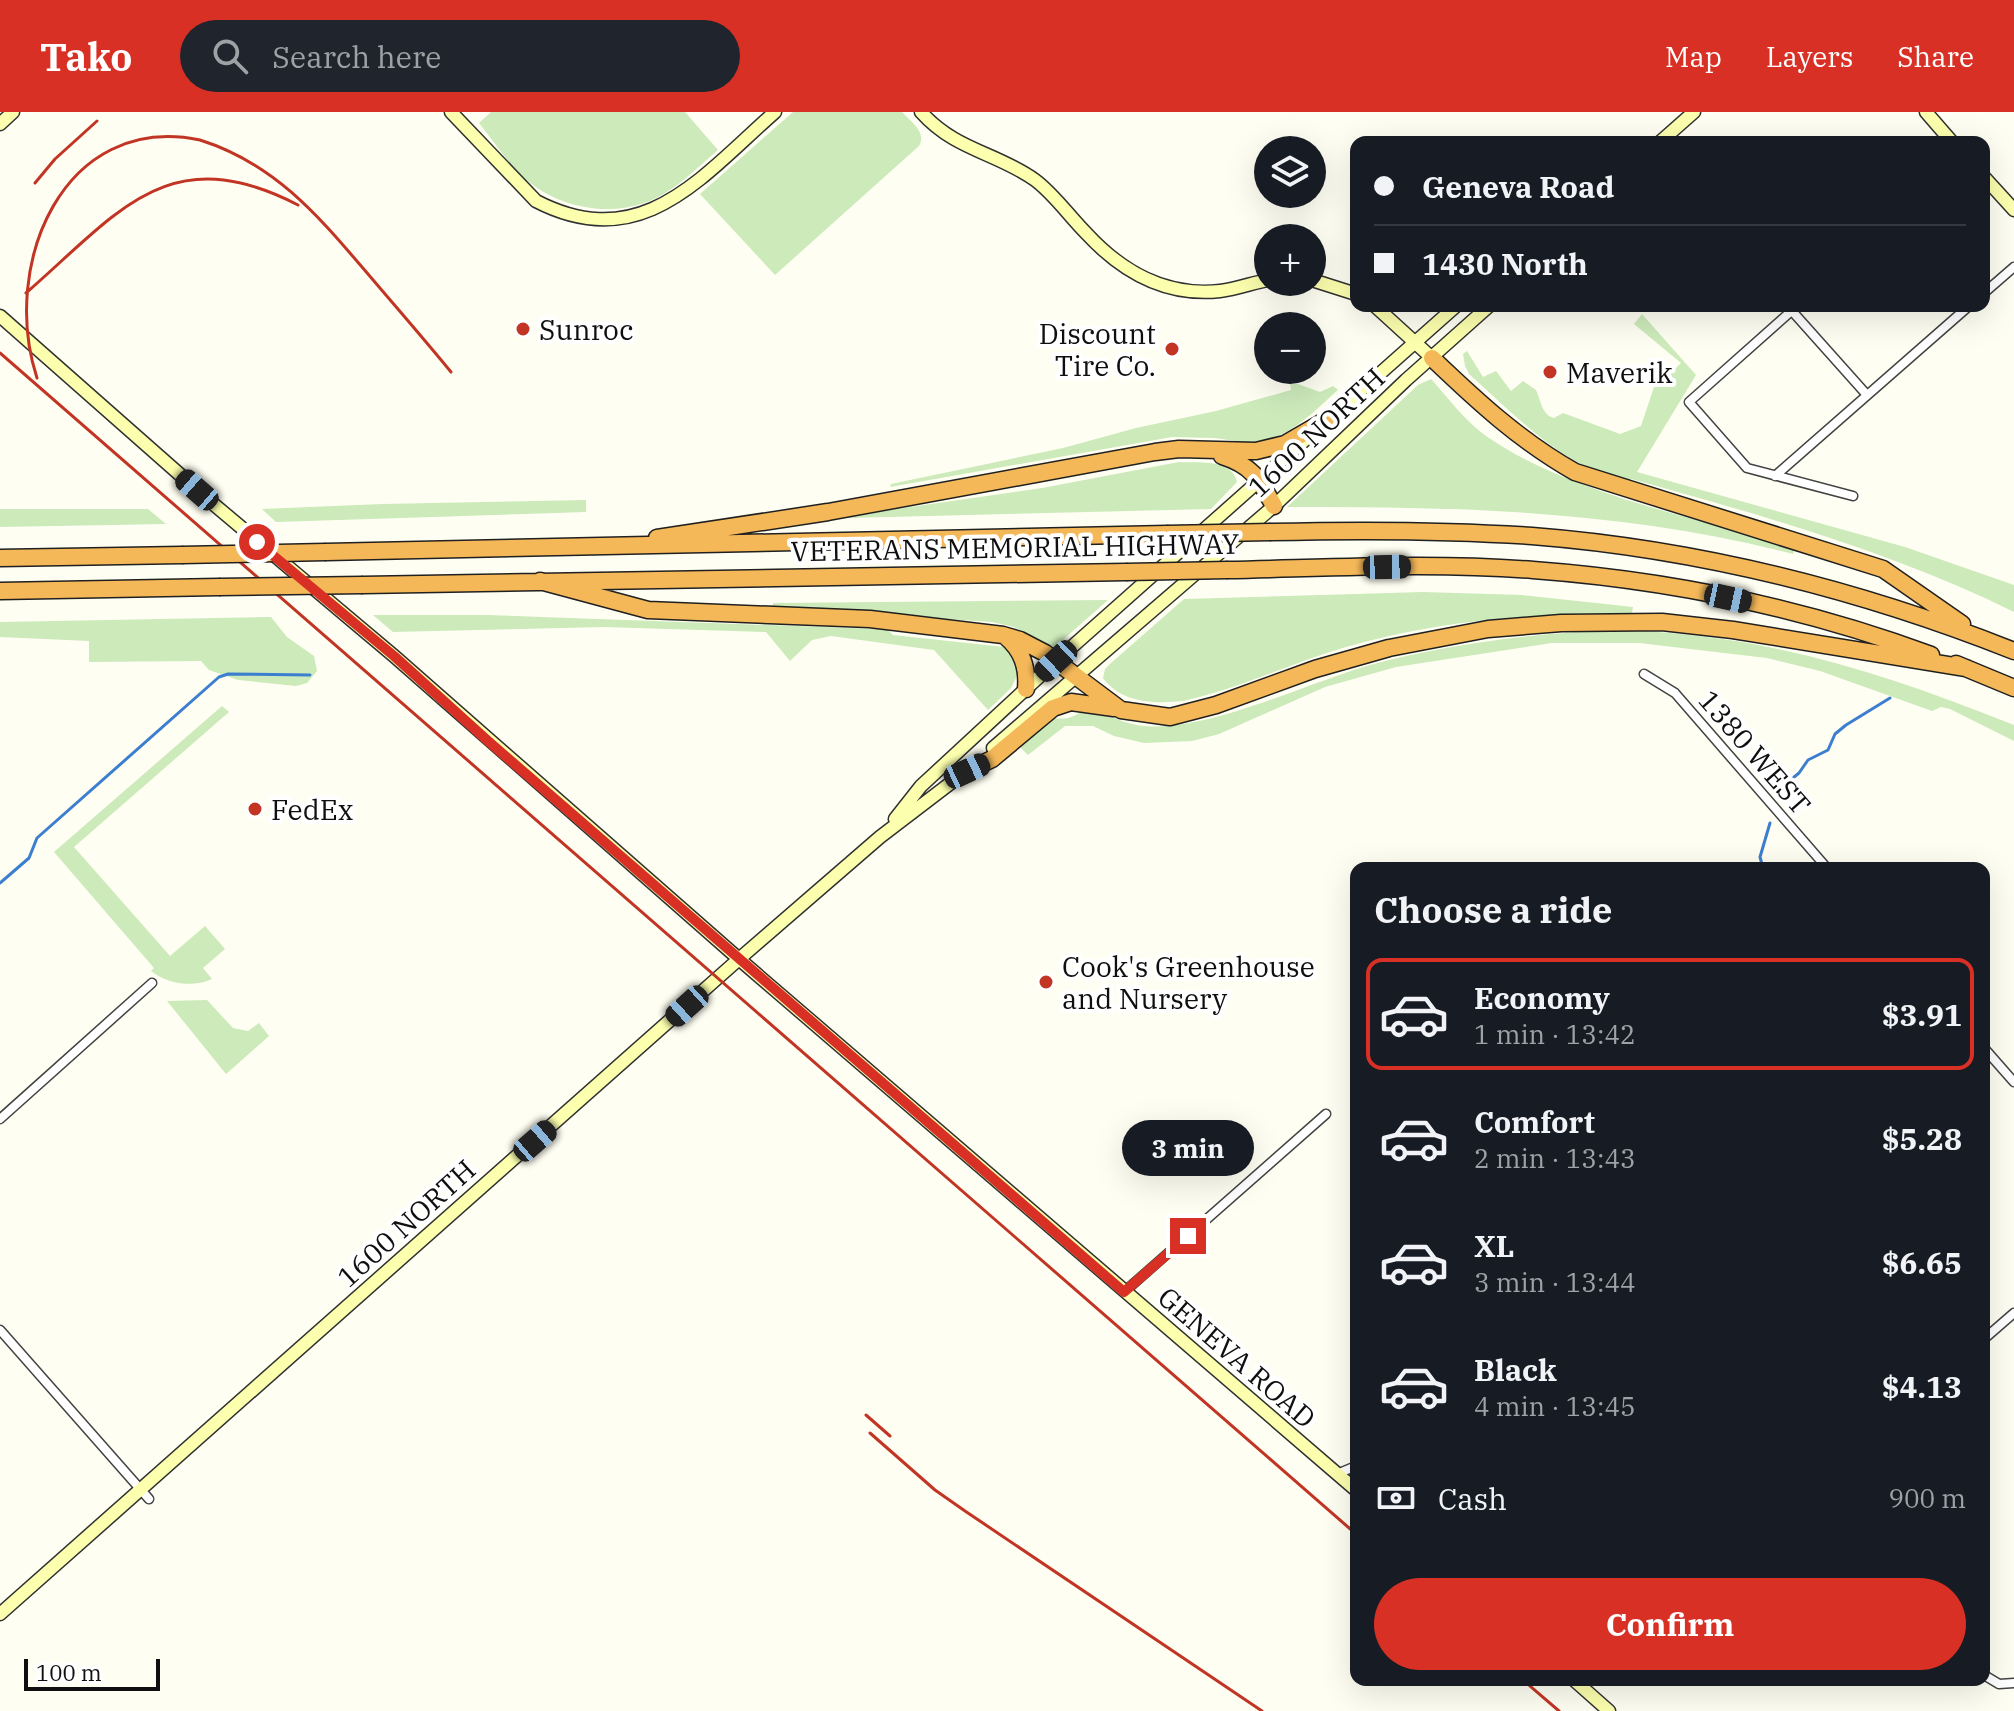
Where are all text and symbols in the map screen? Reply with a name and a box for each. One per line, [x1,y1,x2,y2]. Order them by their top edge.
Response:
search box [180,20,740,92]
text: Tako [40,32,132,81]
icon: search [208,34,252,78]
text: Search here [272,37,441,76]
text: Map [1665,38,1722,75]
text: Layers [1766,38,1853,75]
text: Share [1897,38,1974,75]
map controls [1254,136,1326,384]
button: layers [1254,136,1326,208]
text: Geneva Road [1422,167,1614,206]
button: + [1254,224,1326,296]
text: 1430 North [1422,244,1588,283]
place label: Sunroc [539,311,634,348]
button: − [1254,312,1326,384]
place label: Discount Tire Co. [1039,315,1156,384]
marker: Sunroc [514,320,532,338]
marker: Discount Tire Co. [1163,340,1181,358]
place label: Maverik [1566,354,1673,391]
street label: 1600 NORTH [1240,359,1392,505]
marker: Maverik [1541,363,1559,381]
car [171,465,223,515]
route start [239,524,275,560]
street label: VETERANS MEMORIAL HIGHWAY [790,525,1240,569]
car [1363,555,1411,579]
car [1702,581,1754,615]
car [1030,636,1082,686]
street label: 1380 WEST [1691,682,1819,822]
car [940,750,994,792]
place label: FedEx [271,791,353,828]
marker: FedEx [246,800,264,818]
text: Choose a ride [1374,886,1613,933]
place label: Cook's Greenhouse and Nursery [1062,948,1315,1017]
marker: Cook's Greenhouse and Nursery [1037,973,1055,991]
icon: car [1378,978,1450,1050]
text: Economy [1474,978,1610,1017]
car [661,981,713,1031]
text: $3.91 [1882,995,1962,1034]
text: 1 min · 13:42 [1474,1017,1636,1051]
icon: car [1378,1102,1450,1174]
text: Comfort [1474,1102,1595,1141]
car [509,1116,561,1166]
text: $5.28 [1882,1119,1962,1158]
callout: 3 min [1122,1120,1254,1176]
text: 3 min [1152,1131,1224,1165]
text: 2 min · 13:43 [1474,1141,1636,1175]
street label: 1600 NORTH [329,1151,483,1295]
route end [1170,1218,1206,1254]
icon: car [1378,1226,1450,1298]
text: XL [1474,1226,1514,1265]
text: $6.65 [1882,1243,1962,1282]
text: 3 min · 13:44 [1474,1265,1636,1299]
street label: GENEVA ROAD [1150,1278,1324,1436]
icon: car [1378,1350,1450,1422]
text: Black [1474,1350,1557,1389]
text: $4.13 [1882,1367,1962,1406]
text: 4 min · 13:45 [1474,1389,1636,1423]
icon: cash [1374,1476,1418,1520]
text: Cash [1438,1479,1507,1518]
text: 900 m [1888,1481,1966,1515]
button: Confirm [1374,1578,1966,1670]
scale bar [24,1655,160,1691]
text: 100 m [36,1658,102,1687]

